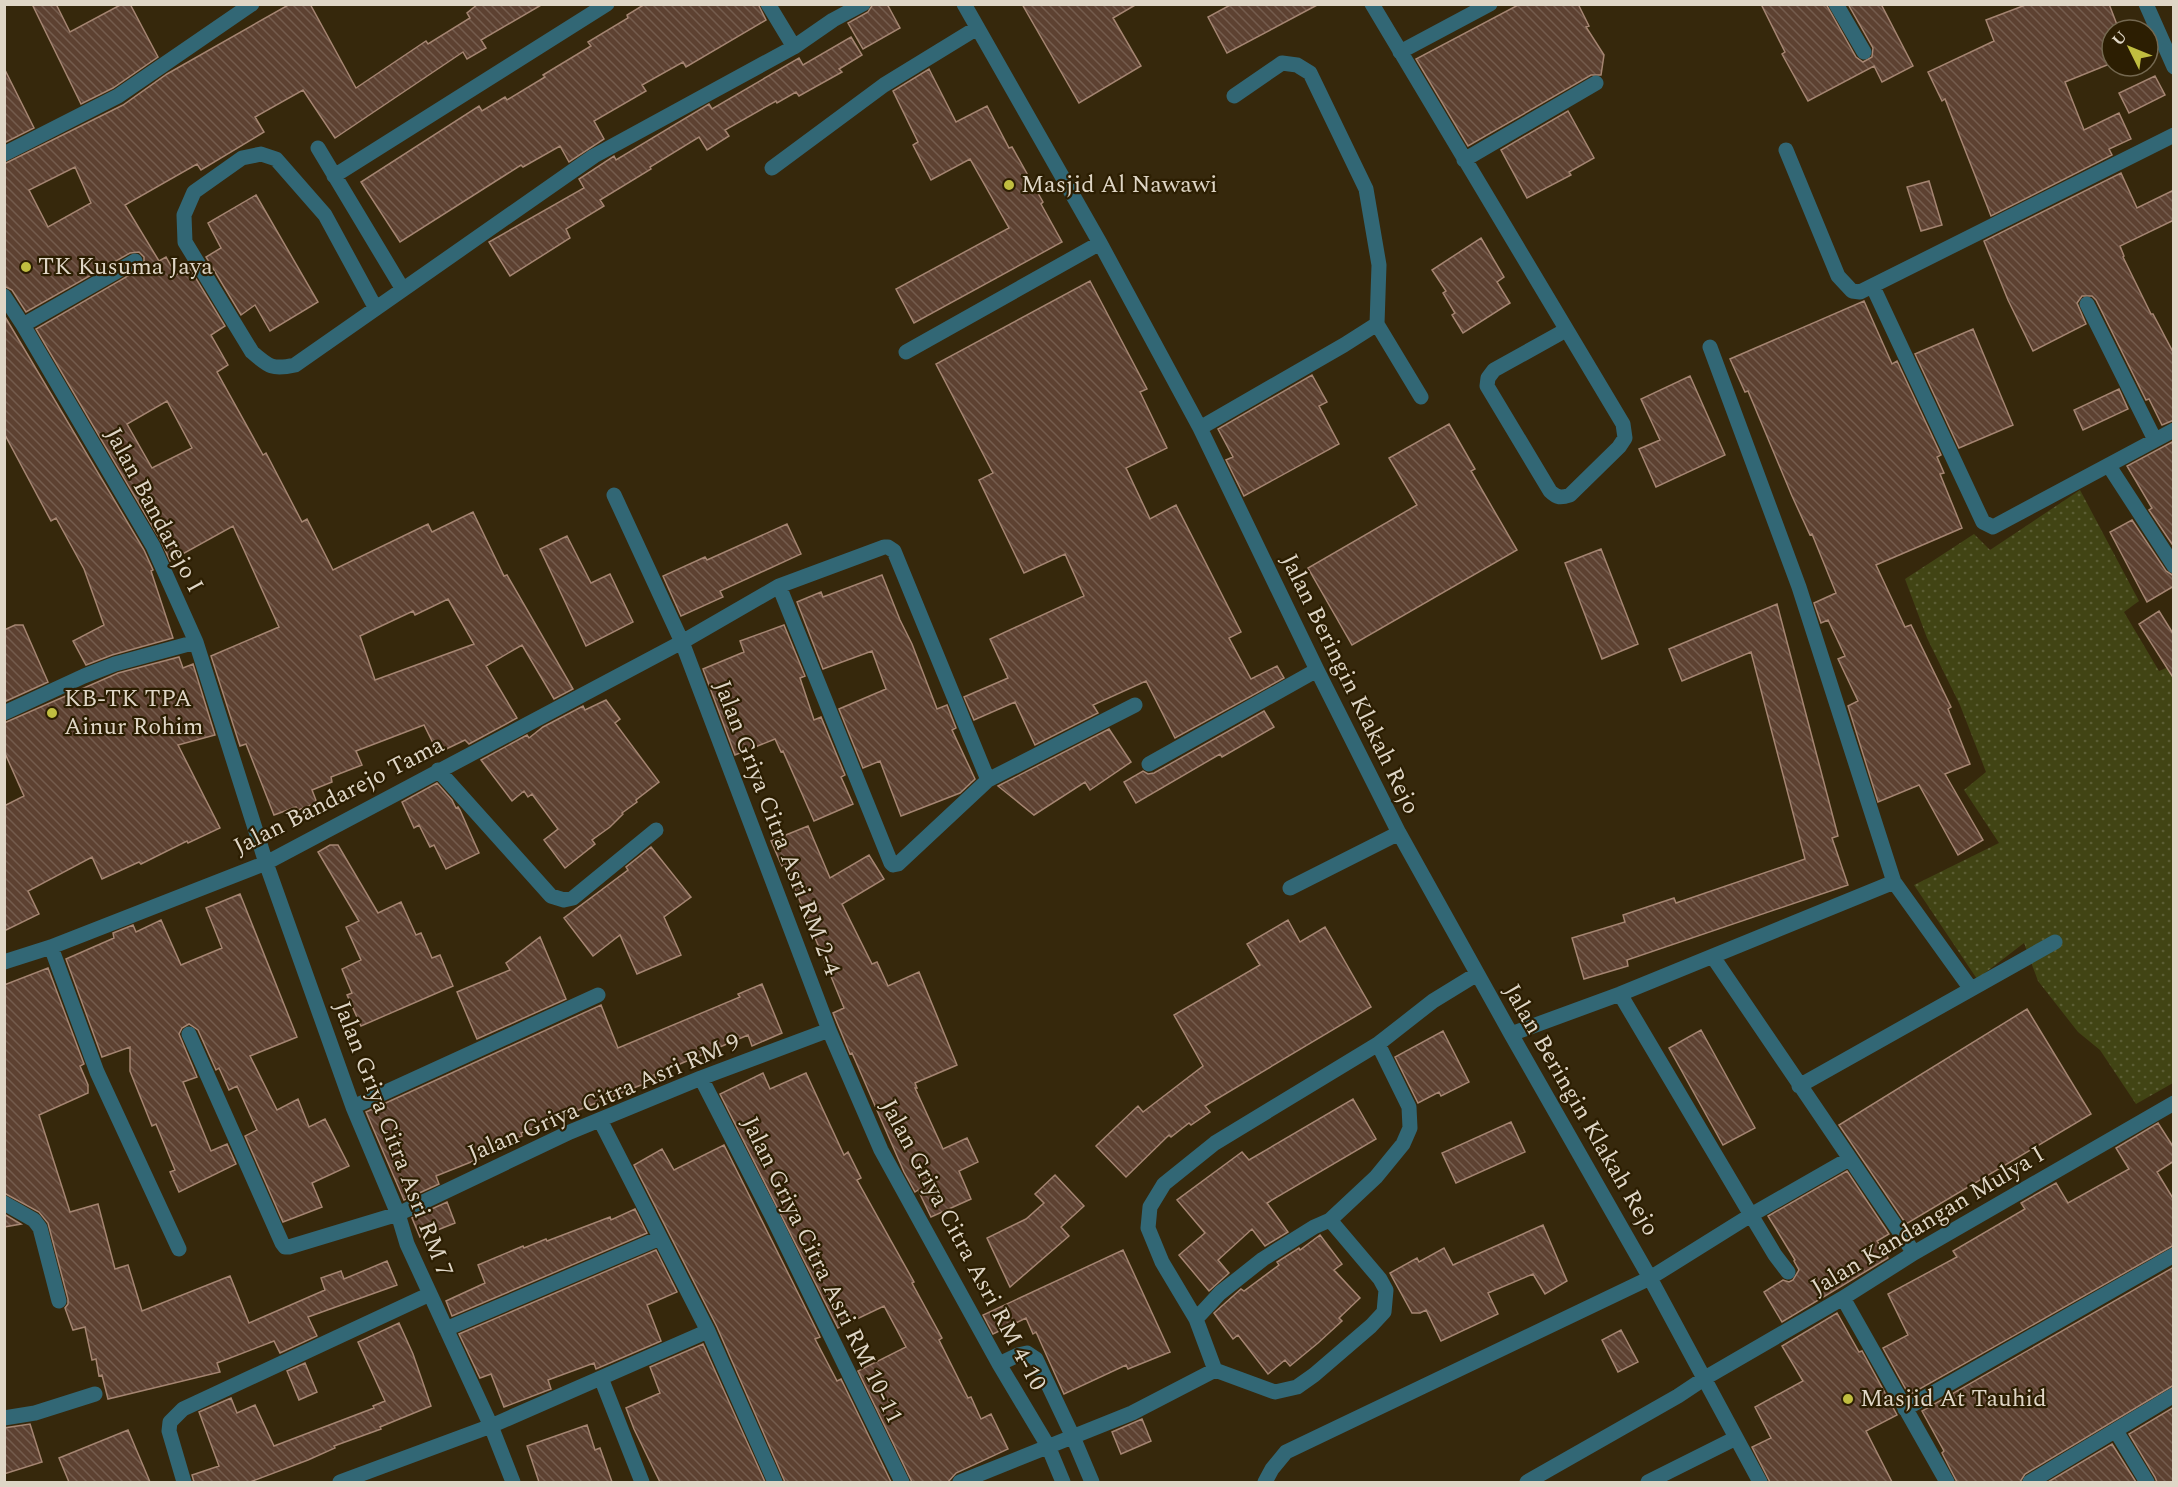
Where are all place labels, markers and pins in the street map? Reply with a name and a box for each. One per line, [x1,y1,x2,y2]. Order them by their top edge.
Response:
place label: Masjid Al Nawawi [1021,167,1217,203]
marker: Masjid Al Nawawi [1002,178,1016,192]
place label: TK Kusuma Jaya [38,249,213,285]
marker: TK Kusuma Jaya [19,260,33,274]
place label: KB-TK TPA Ainur Rohim [64,681,203,745]
marker: KB-TK TPA Ainur Rohim [45,706,59,720]
place label: Masjid At Tauhid [1860,1381,2047,1417]
marker: Masjid At Tauhid [1841,1392,1855,1406]

